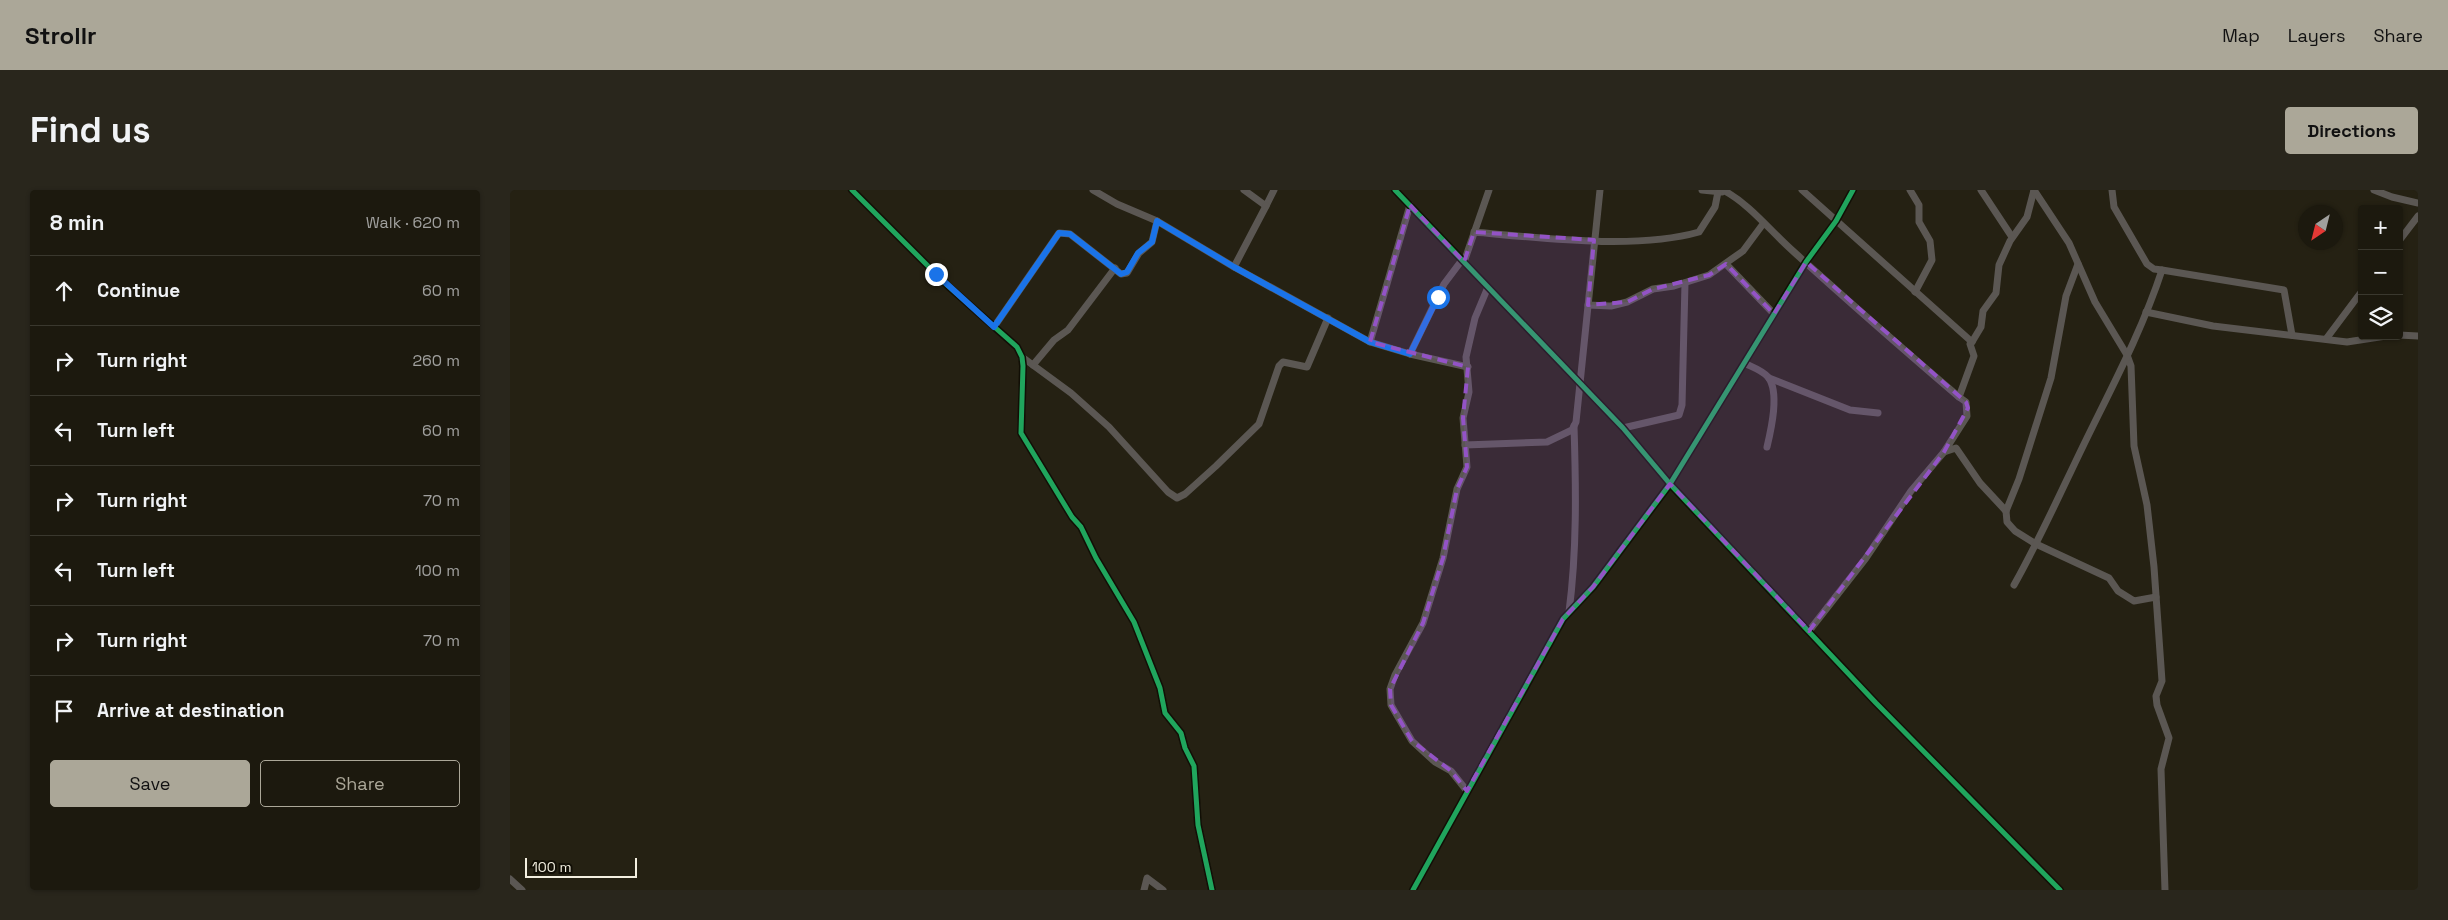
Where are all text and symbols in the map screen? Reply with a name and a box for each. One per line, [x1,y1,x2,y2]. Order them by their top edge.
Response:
text: Strollr [25,20,97,51]
text: Map [2222,24,2260,47]
text: Layers [2288,24,2345,47]
text: Share [2373,24,2423,47]
button: Directions [2285,107,2418,154]
text: Find us [30,108,151,152]
north arrow [2298,205,2343,250]
map controls [2358,205,2403,340]
button: + [2358,205,2403,250]
text: 8 min [50,209,104,236]
text: Walk · 620 m [366,212,460,233]
button: − [2358,250,2403,295]
route end [925,263,948,286]
icon: ahead [50,277,78,305]
text: Continue [97,278,180,303]
text: 60 m [422,280,460,301]
route start [1427,286,1450,309]
button: layers [2358,295,2403,340]
icon: right [50,347,78,375]
text: Turn right [97,348,187,373]
text: 260 m [412,350,460,371]
icon: left [50,417,78,445]
text: Turn left [97,418,175,443]
text: 60 m [422,420,460,441]
icon: right [50,487,78,515]
text: Turn right [97,488,187,513]
text: 70 m [423,490,460,511]
icon: left [50,557,78,585]
text: Turn left [97,558,175,583]
text: 100 m [415,560,460,581]
icon: right [50,627,78,655]
text: Turn right [97,628,187,653]
text: 70 m [423,630,460,651]
icon: arrive [50,697,78,725]
text: Arrive at destination [97,698,285,723]
button: Save [50,760,250,807]
button: Share [260,760,460,807]
scale bar [525,855,638,878]
text: 100 m [532,858,571,876]

